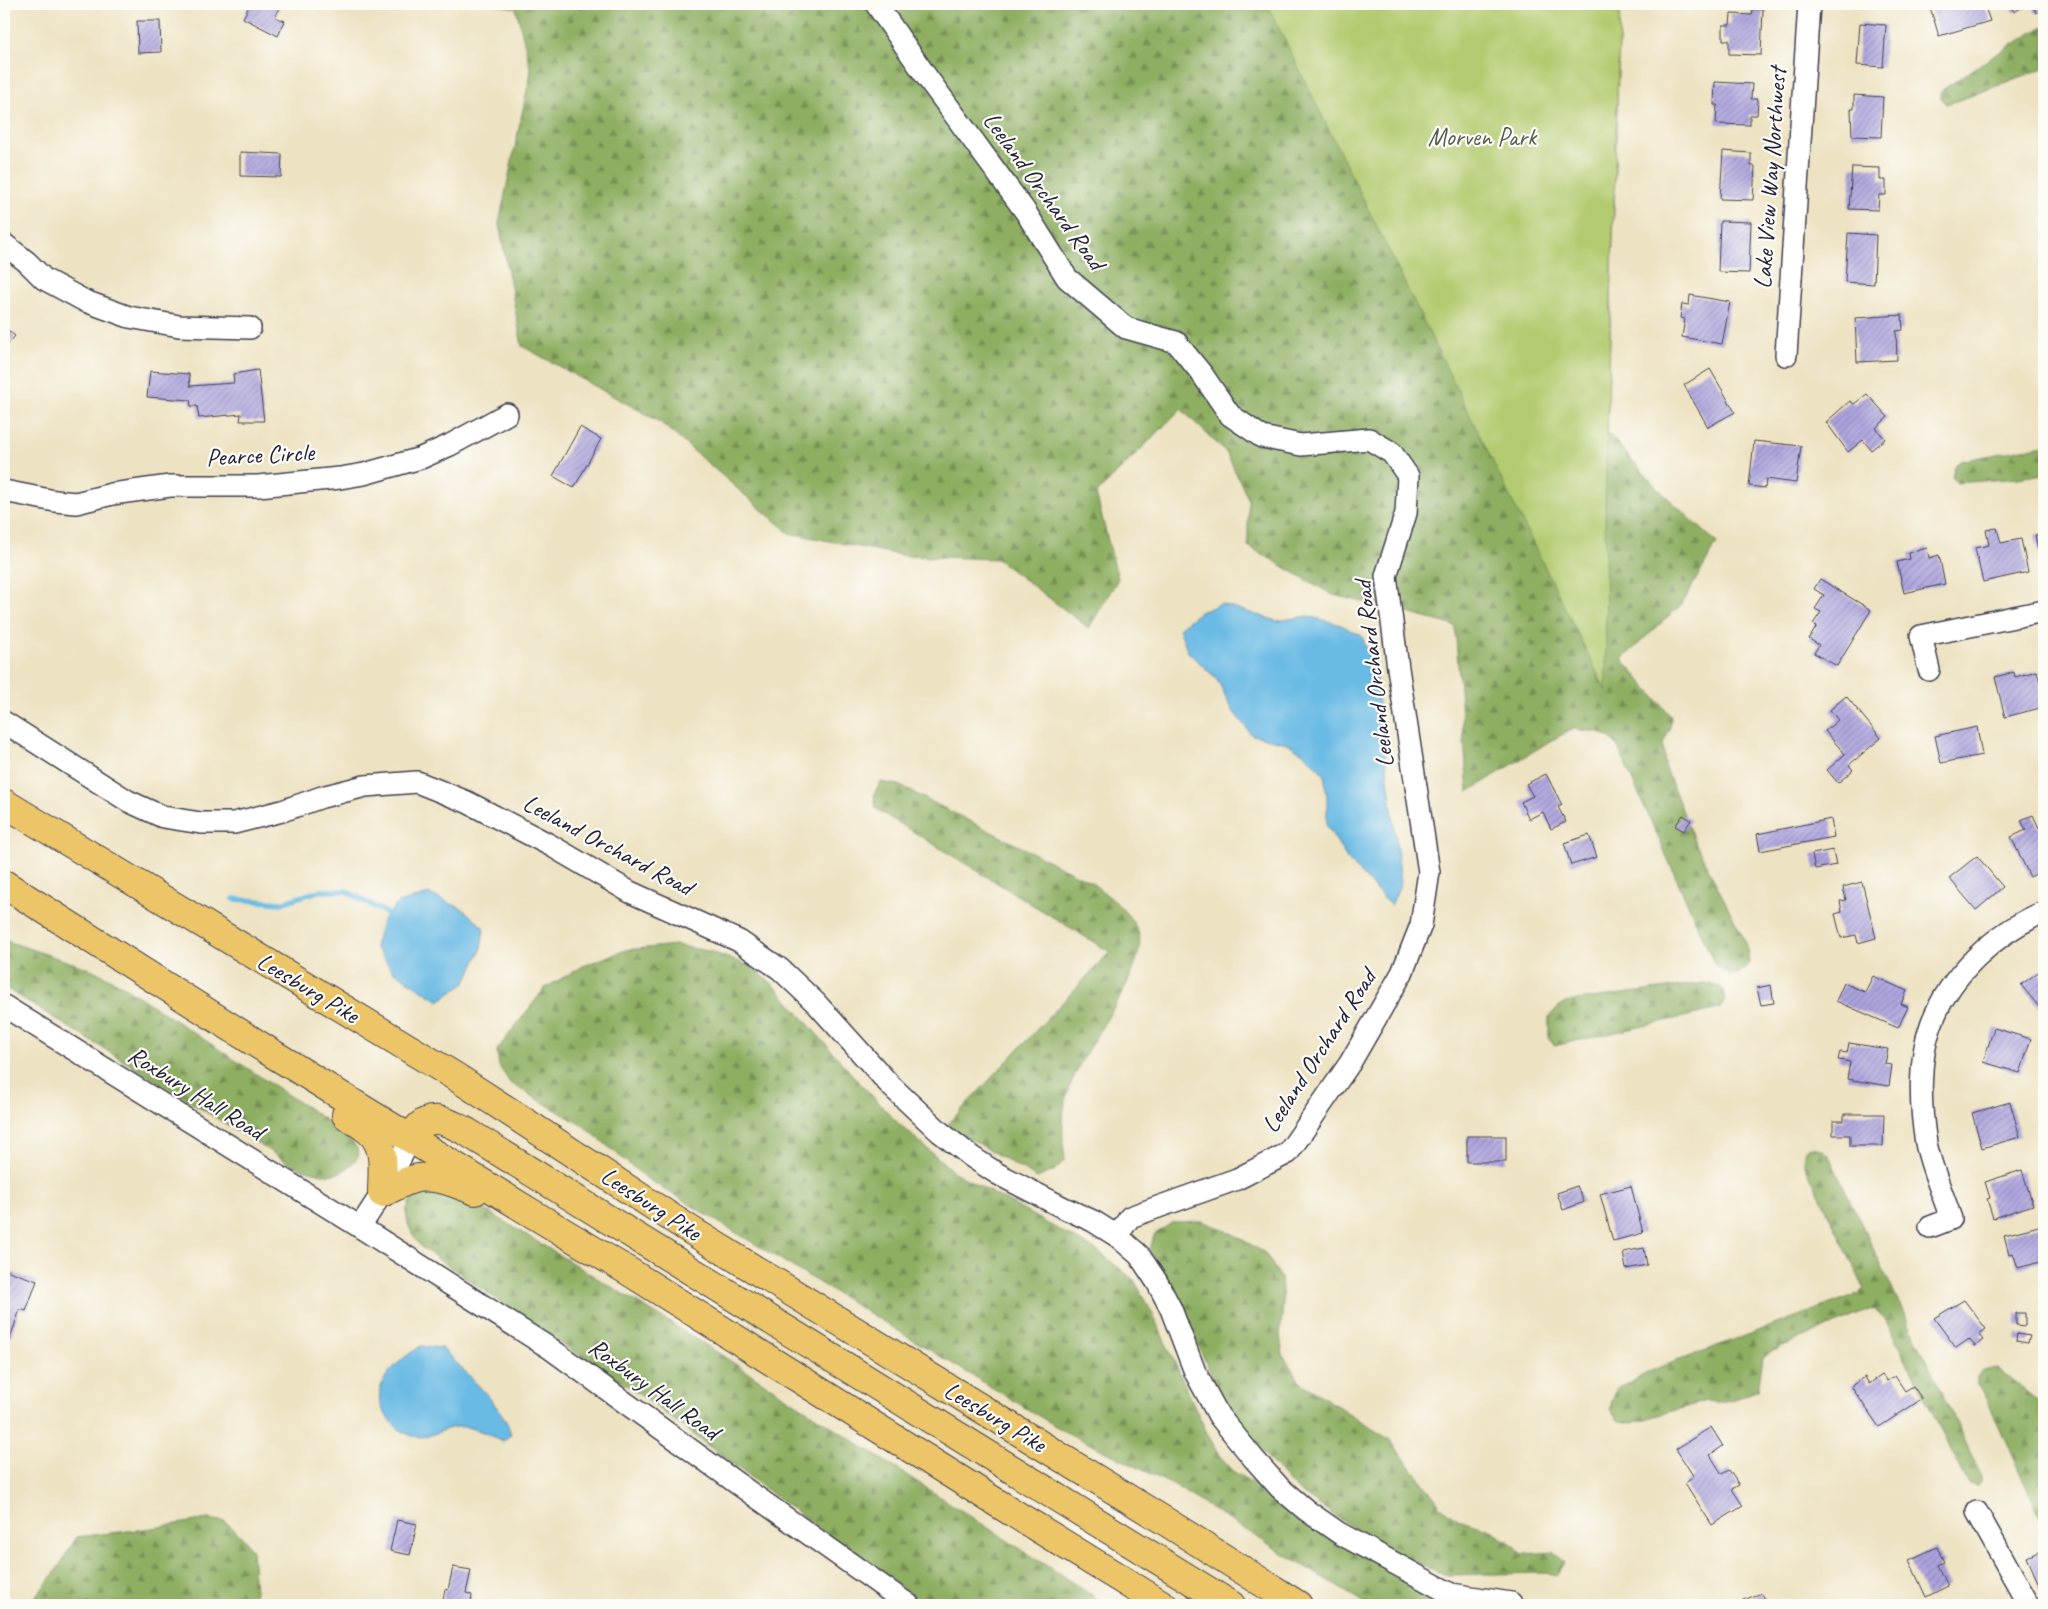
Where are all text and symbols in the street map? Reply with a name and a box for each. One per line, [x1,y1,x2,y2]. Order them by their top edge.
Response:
street label: Lake View Way Northwest [1746,63,1794,290]
street label: Leeland Orchard Road [976,106,1114,279]
park label: Morven Park [1428,121,1538,153]
street label: Pearce Circle [205,436,317,474]
street label: Leeland Orchard Road [1346,576,1401,769]
street label: Leeland Orchard Road [518,787,701,905]
street label: Leesburg Pike [251,945,366,1032]
street label: Leeland Orchard Road [1254,961,1385,1139]
street label: Roxbury Hall Road [122,1039,273,1150]
street label: Leesburg Pike [595,1160,709,1249]
street label: Roxbury Hall Road [582,1331,729,1450]
street label: Leesburg Pike [938,1374,1053,1461]

